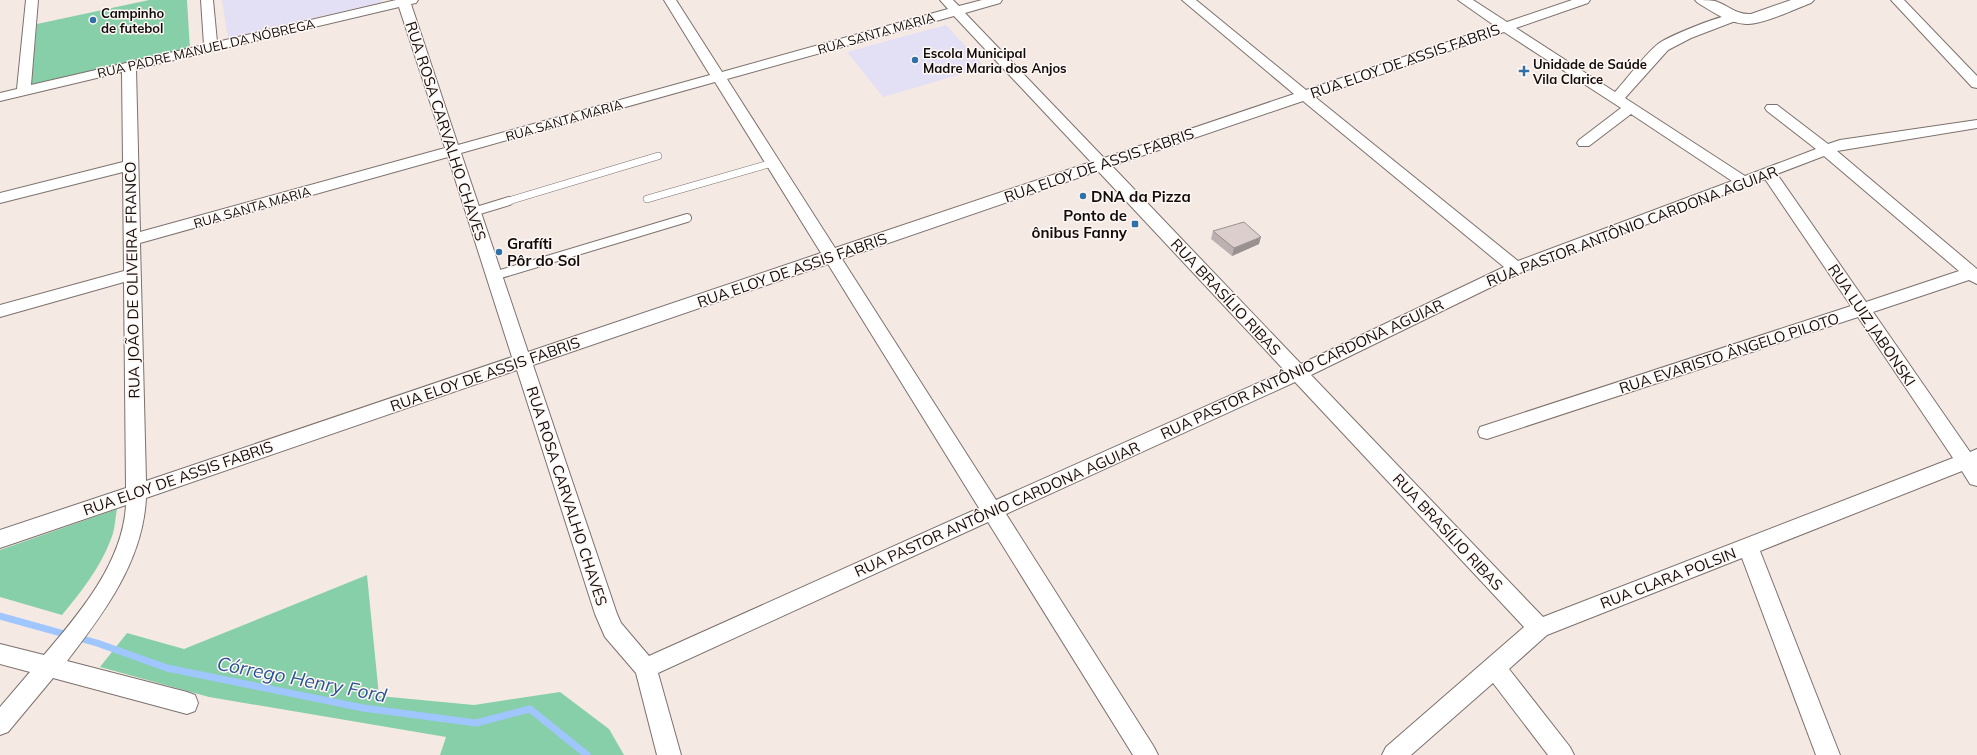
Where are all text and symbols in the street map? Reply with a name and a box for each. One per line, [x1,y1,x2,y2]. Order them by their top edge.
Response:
place label: Campinho de futebol [101,5,165,36]
street label: RUA SANTA MARIA [816,8,937,57]
marker: Campinho de futebol [88,15,98,25]
street label: RUA PADRE MANUEL DA NÓBREGA [96,15,317,81]
street label: RUA ROSA CARVALHO CHAVES [401,19,491,243]
street label: RUA ELOY DE ASSIS FABRIS [1307,20,1503,102]
place label: Escola Municipal Madre Maria dos Anjos [923,45,1067,76]
marker: Escola Municipal Madre Maria dos Anjos [910,55,920,65]
place label: Unidade de Saúde Vila Clarice [1532,56,1647,87]
marker: Unidade de Saúde Vila Clarice [1518,65,1530,77]
street label: RUA SANTA MARIA [504,95,625,144]
street label: RUA ELOY DE ASSIS FABRIS [1001,124,1197,206]
street label: RUA JOÃO DE OLIVEIRA FRANCO [120,161,144,399]
street label: RUA PASTOR ANTÔNIO CARDONA AGUIAR [1484,162,1780,290]
street label: RUA SANTA MARIA [192,182,313,231]
place label: DNA da Pizza [1091,187,1191,206]
marker: DNA da Pizza [1078,191,1088,201]
place label: Ponto de ônibus Fanny [1032,206,1128,242]
marker: Ponto de ônibus Fanny [1130,219,1140,229]
street label: RUA ELOY DE ASSIS FABRIS [694,229,890,311]
place label: Grafíti Pôr do Sol [507,234,580,270]
street label: RUA BRASÍLIO RIBAS [1167,235,1285,359]
marker: Grafíti Pôr do Sol [494,247,504,257]
street label: RUA LUIZ JABONSKI [1824,260,1920,390]
street label: RUA PASTOR ANTÔNIO CARDONA AGUIAR [1157,295,1447,443]
street label: RUA EVARISTO ÂNGELO PILOTO [1617,308,1841,398]
street label: RUA ELOY DE ASSIS FABRIS [387,333,583,415]
street label: RUA ROSA CARVALHO CHAVES [522,384,612,608]
street label: RUA ELOY DE ASSIS FABRIS [80,437,276,519]
street label: RUA PASTOR ANTÔNIO CARDONA AGUIAR [851,437,1143,581]
street label: RUA BRASÍLIO RIBAS [1389,470,1507,594]
street label: RUA CLARA POLSIN [1597,543,1739,613]
water label: Córrego Henry Ford [215,651,389,707]

